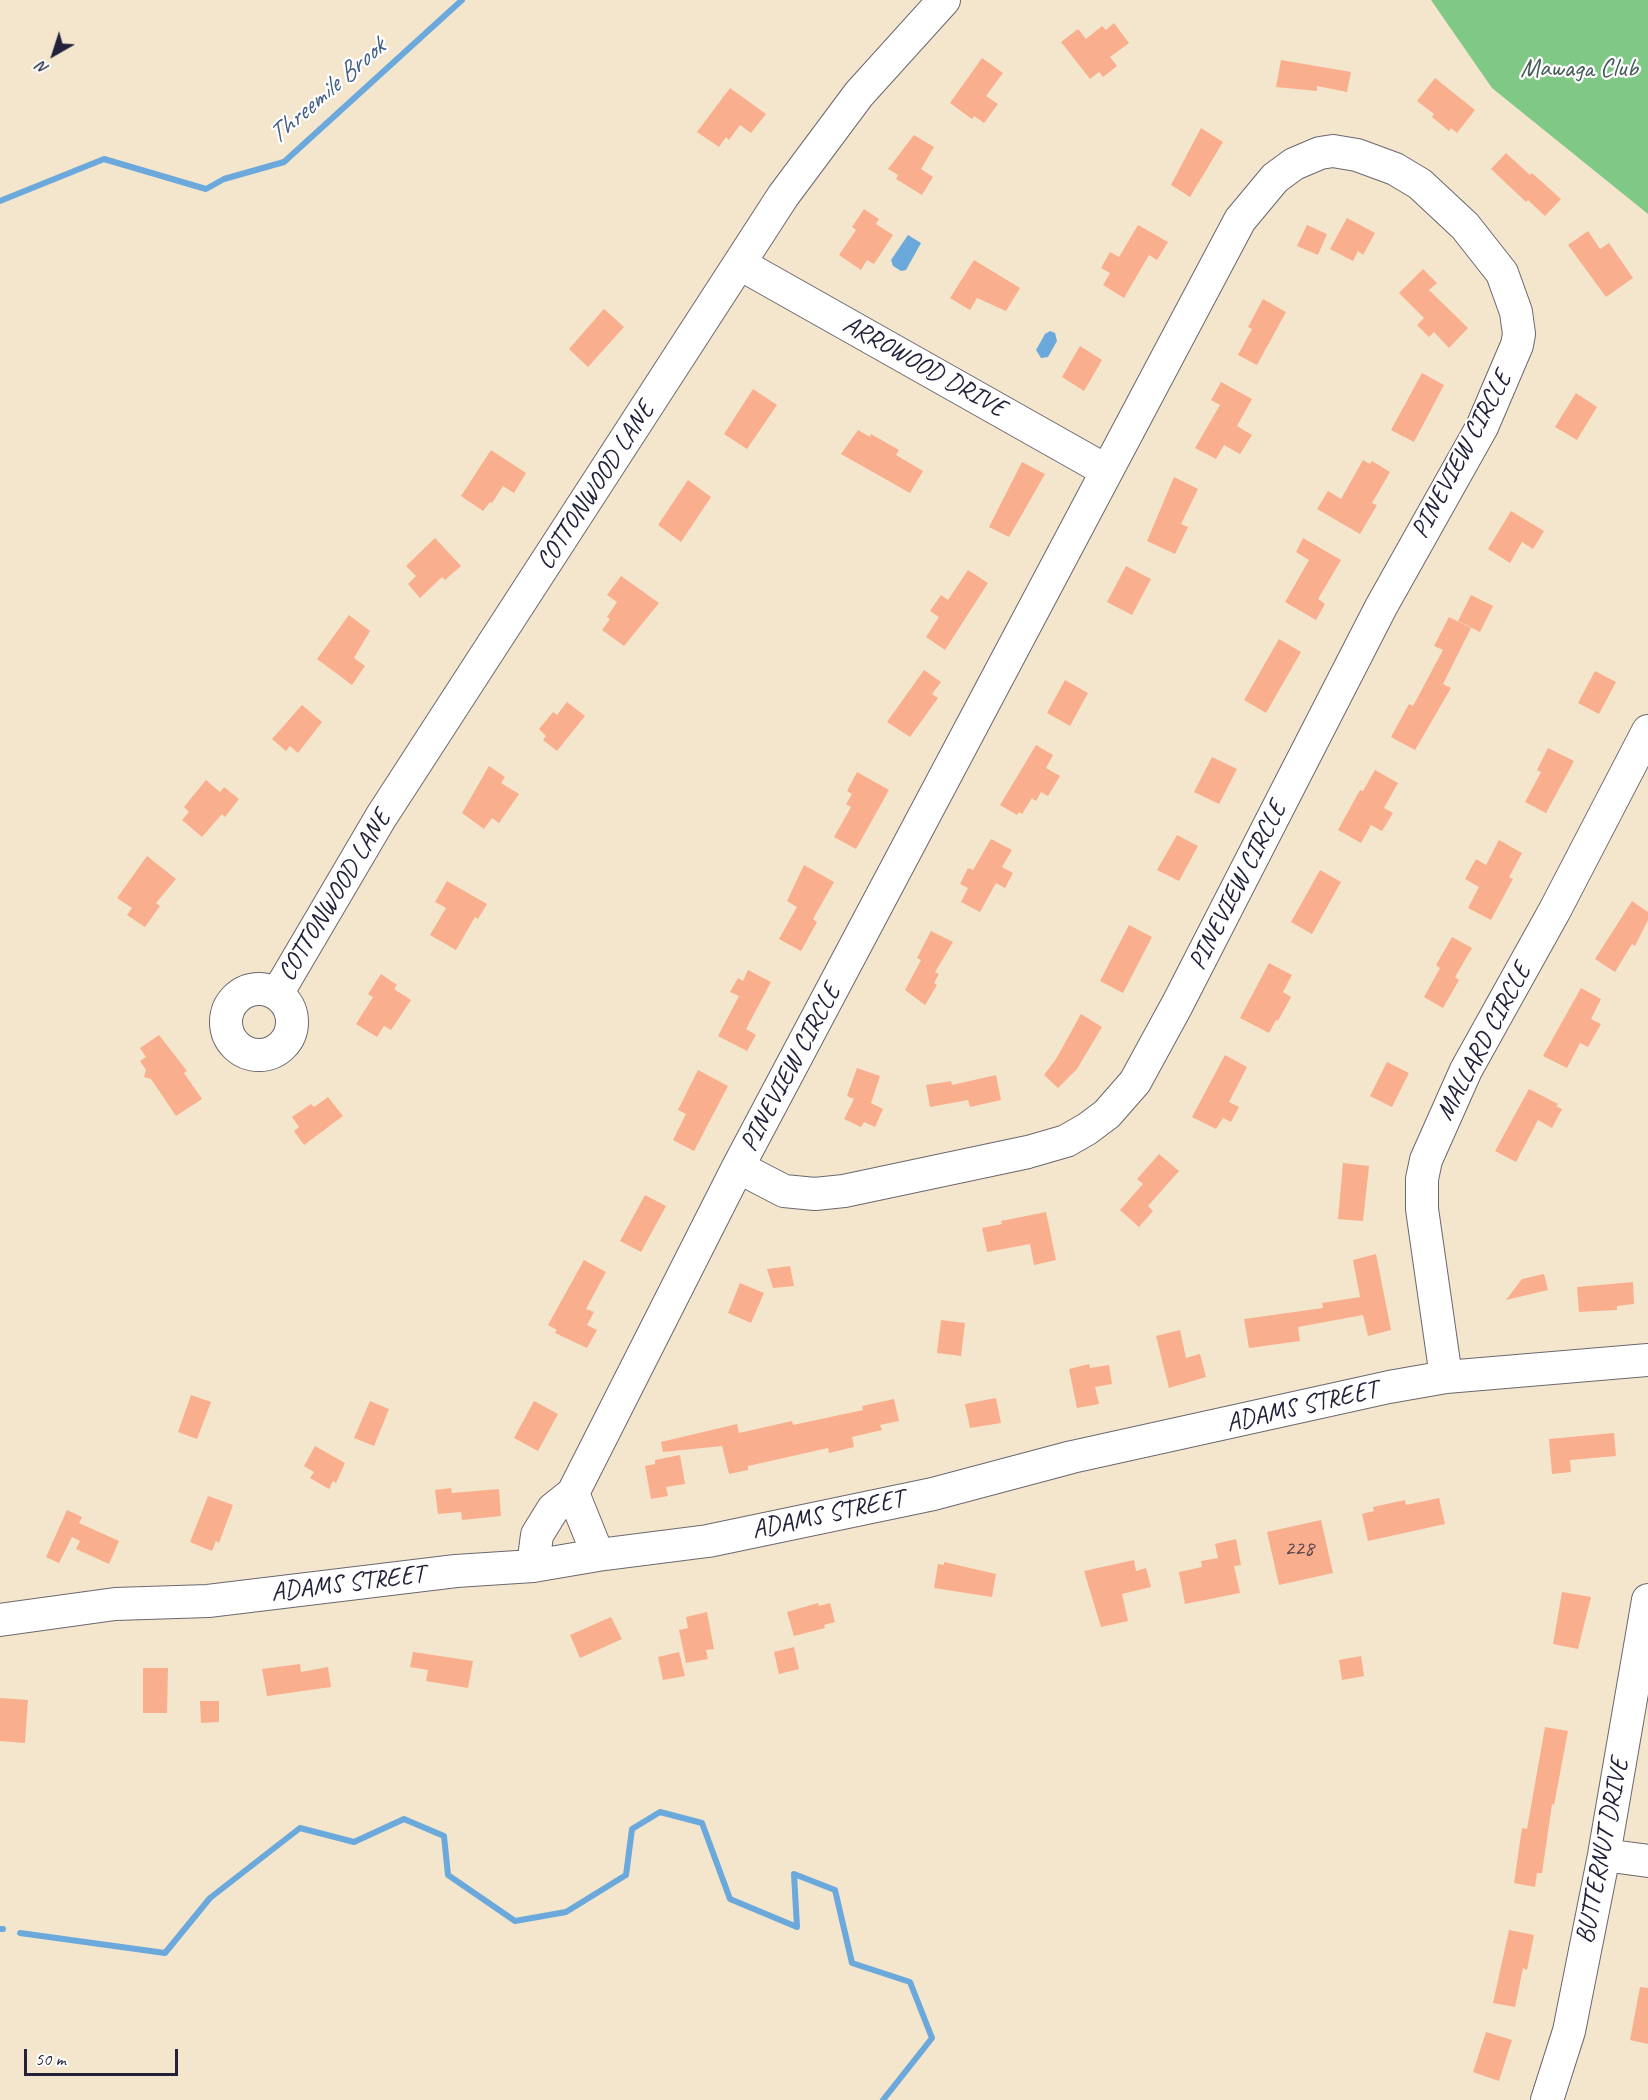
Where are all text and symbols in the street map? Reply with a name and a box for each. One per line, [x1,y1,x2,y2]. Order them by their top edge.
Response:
north arrow [24,24,84,84]
water label: Threemile Brook [261,32,393,152]
park label: Mawaga Club [1520,53,1638,85]
text: N [33,57,53,79]
street label: ARROWOOD DRIVE [837,309,1011,425]
street label: PINEVIEW CIRCLE [1405,366,1519,544]
street label: COTTONWOOD LANE [530,396,662,576]
street label: PINEVIEW CIRCLE [1182,797,1294,975]
street label: COTTONWOOD LANE [272,805,398,987]
street label: MALLARD CIRCLE [1430,958,1538,1126]
street label: PINEVIEW CIRCLE [734,979,848,1157]
street label: ADAMS STREET [1223,1374,1381,1440]
street label: ADAMS STREET [749,1484,907,1546]
house number: 228 [1284,1536,1314,1562]
street label: ADAMS STREET [269,1559,427,1609]
street label: BUTTERNUT DRIVE [1570,1756,1636,1946]
scale bar [27,2037,182,2075]
text: 50 m [35,2048,66,2070]

